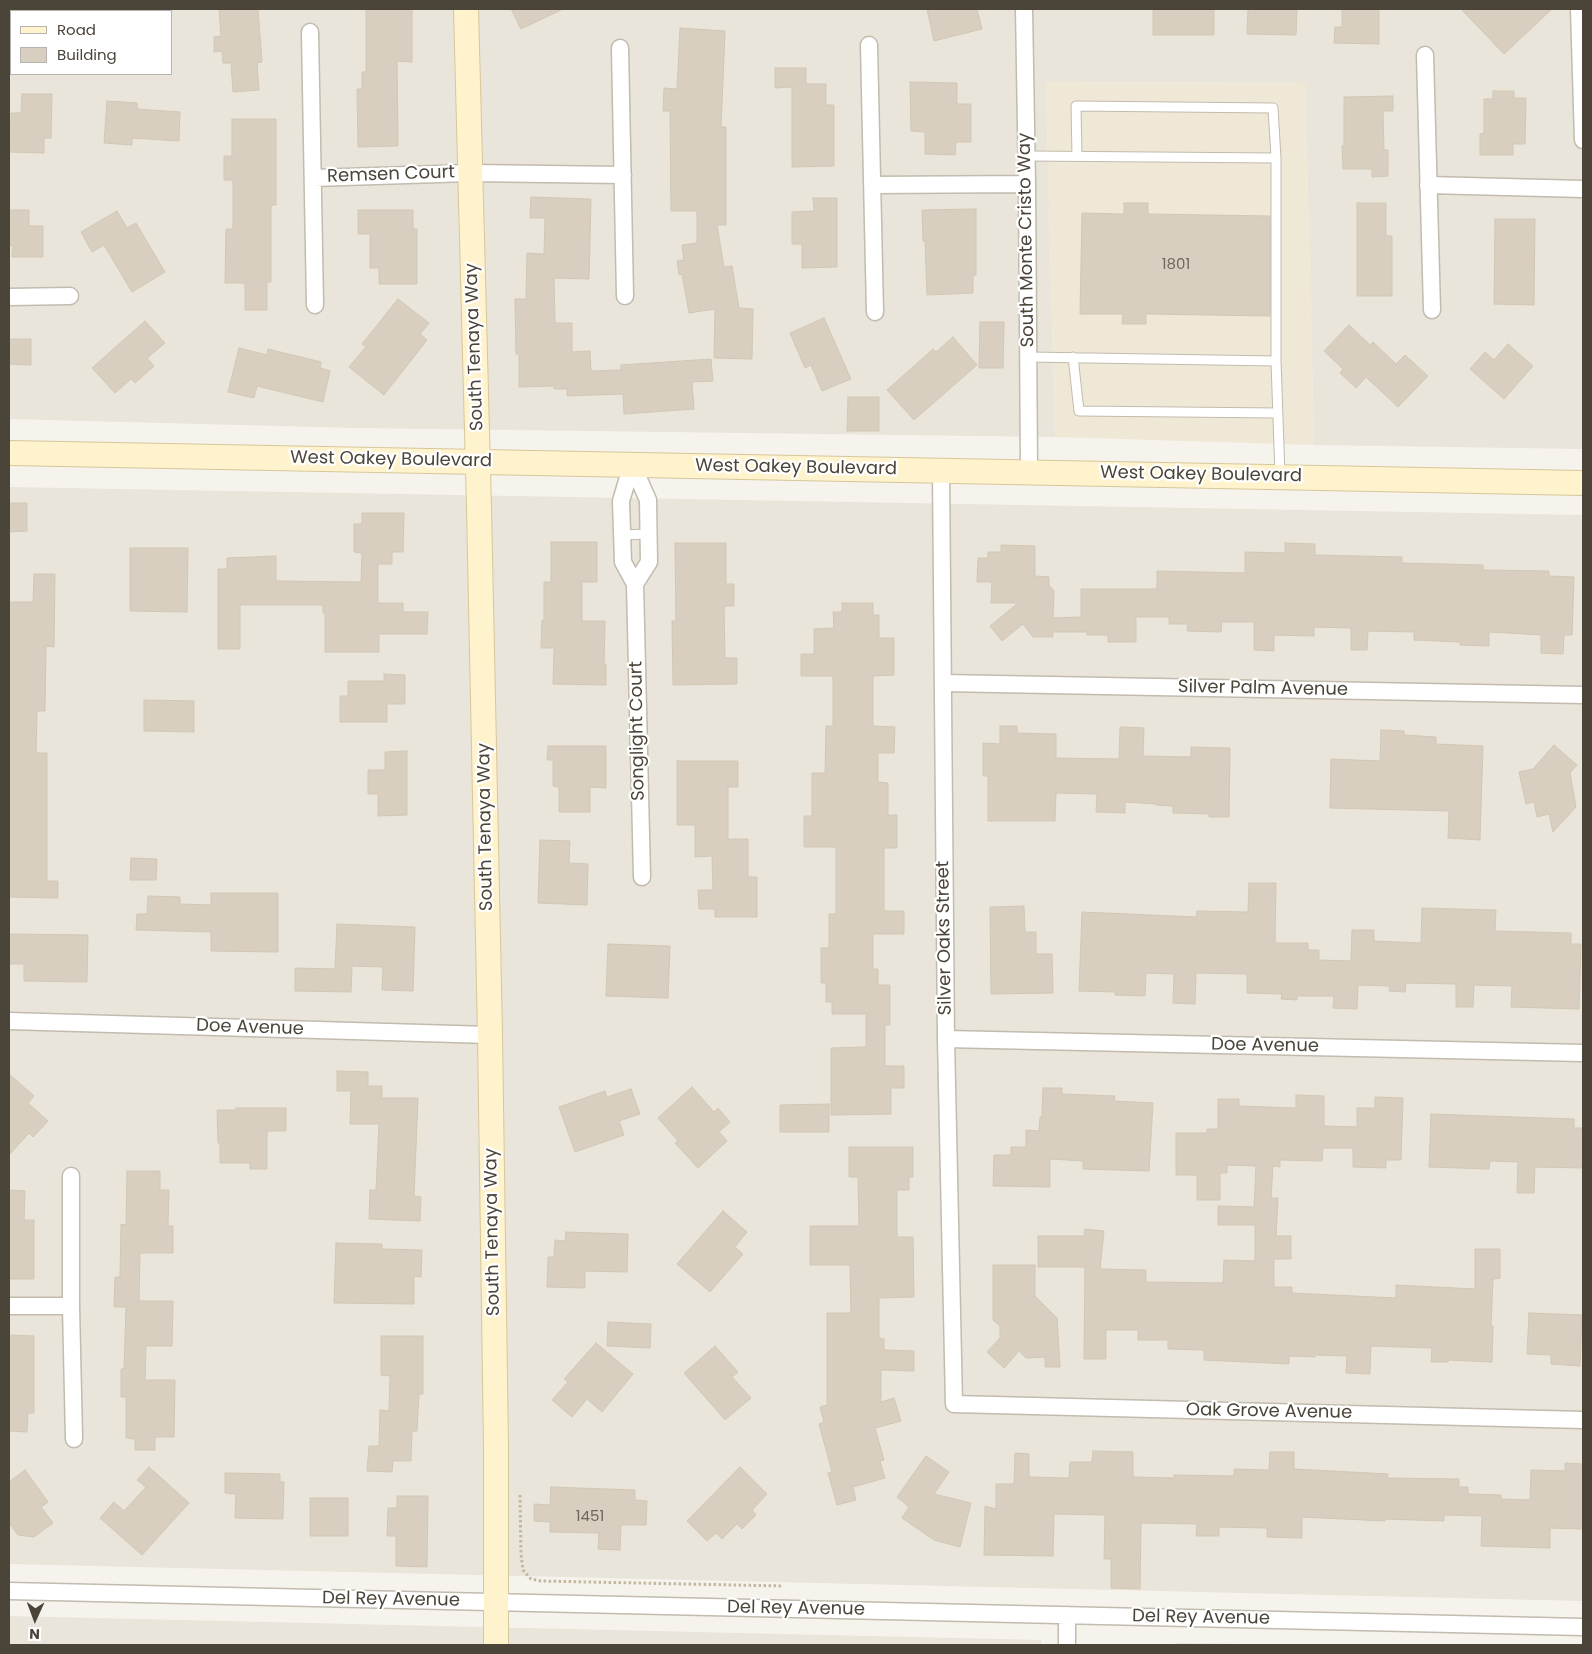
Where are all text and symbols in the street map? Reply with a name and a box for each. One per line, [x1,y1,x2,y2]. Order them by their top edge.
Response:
legend [10,10,172,75]
text: Road [57,19,96,40]
text: Building [57,44,117,65]
street label: South Monte Cristo Way [1014,132,1040,348]
street label: Remsen Court [327,162,455,188]
house number: 1801 [1162,256,1190,274]
street label: South Tenaya Way [461,263,489,431]
street label: West Oakey Boulevard [290,447,492,473]
street label: West Oakey Boulevard [695,455,897,481]
street label: West Oakey Boulevard [1100,462,1302,488]
street label: Songlight Court [626,661,650,801]
street label: Silver Palm Avenue [1178,677,1348,701]
street label: South Tenaya Way [474,743,498,911]
street label: Silver Oaks Street [933,860,957,1016]
street label: Doe Avenue [196,1015,304,1041]
street label: Doe Avenue [1211,1034,1319,1058]
street label: South Tenaya Way [481,1148,505,1316]
street label: Oak Grove Avenue [1186,1400,1352,1424]
house number: 1451 [576,1508,604,1526]
street label: Del Rey Avenue [322,1588,460,1612]
north arrow [10,1594,60,1644]
street label: Del Rey Avenue [727,1597,865,1621]
street label: Del Rey Avenue [1132,1606,1270,1630]
text: N [29,1624,40,1644]

